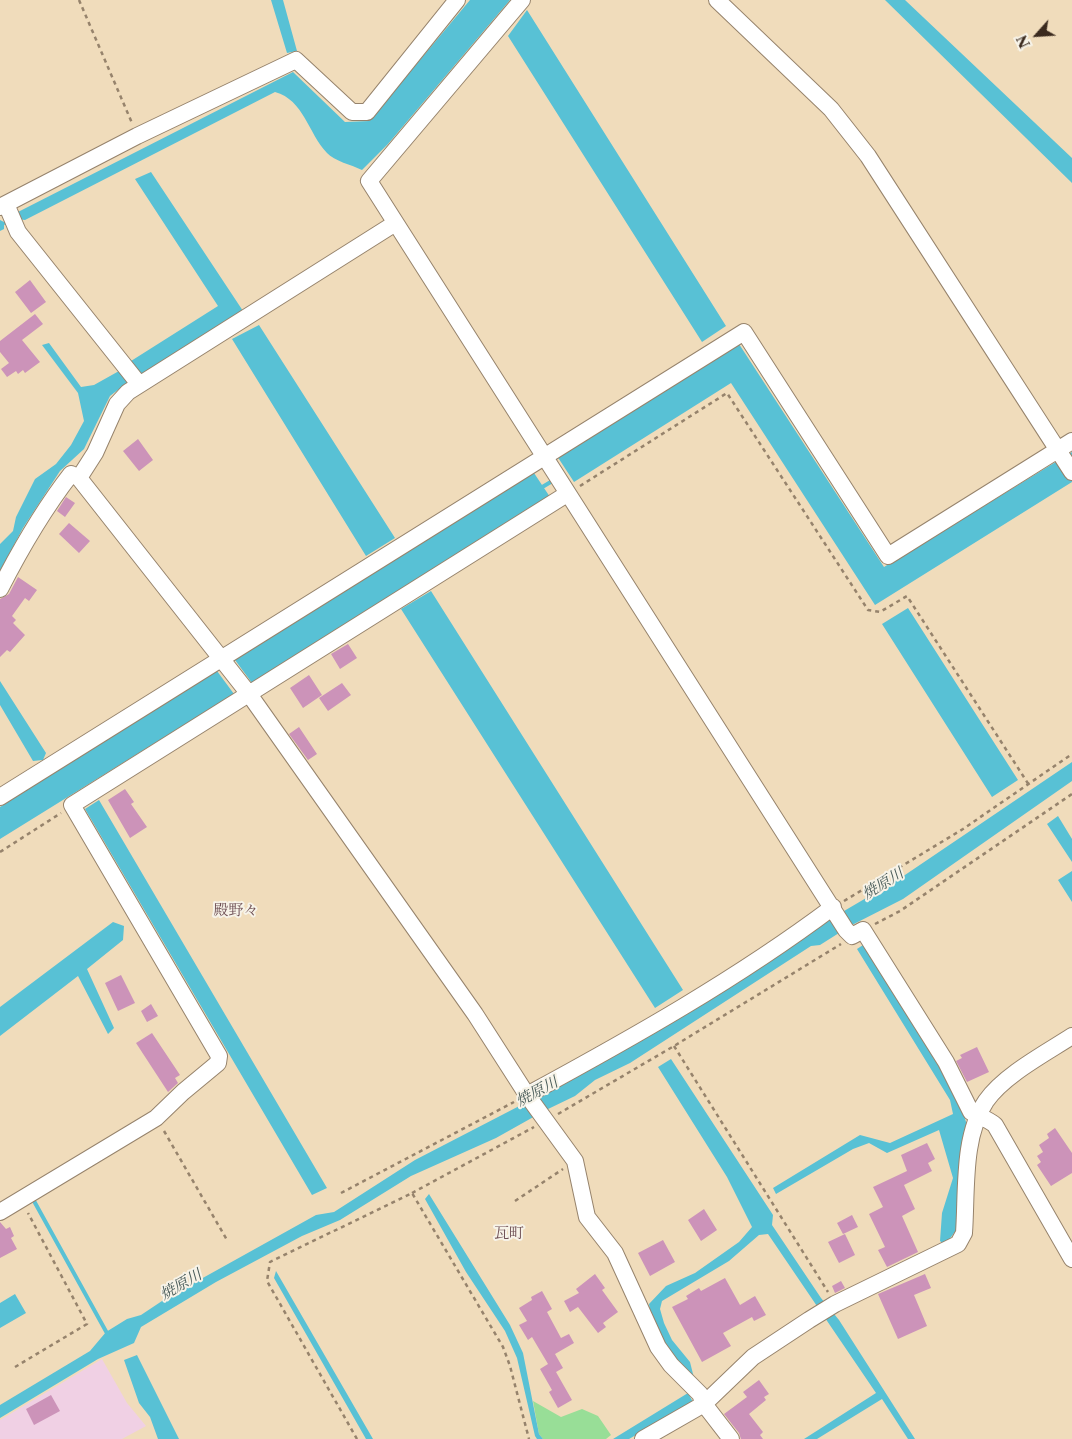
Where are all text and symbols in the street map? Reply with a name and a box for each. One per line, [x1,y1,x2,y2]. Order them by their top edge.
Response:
north arrow [1012,10,1062,60]
text: N [1013,32,1034,51]
water label: 焼原川 [859,864,907,904]
district label: 殿野々 [214,902,258,920]
water label: 焼原川 [513,1073,561,1111]
district label: 瓦町 [494,1225,524,1243]
water label: 焼原川 [157,1266,205,1304]

